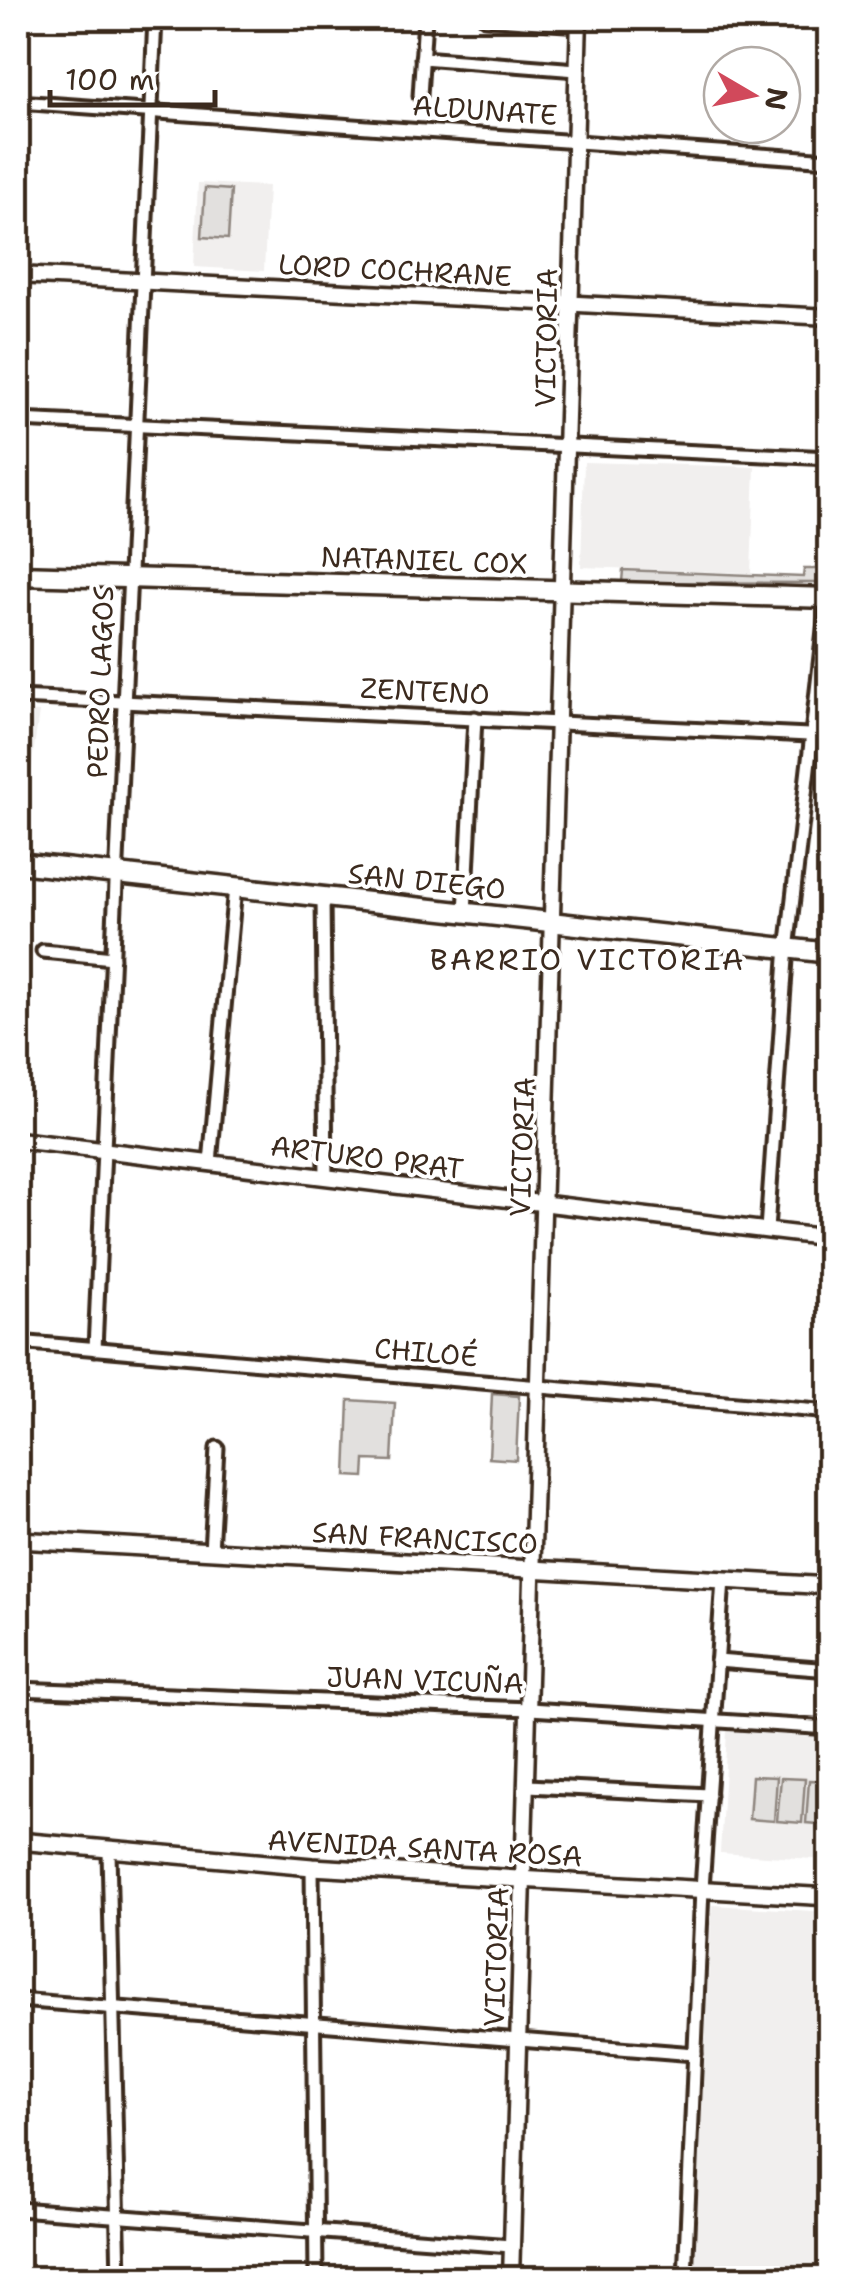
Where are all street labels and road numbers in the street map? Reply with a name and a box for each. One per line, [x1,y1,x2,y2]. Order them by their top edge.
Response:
street label: ALDUNATE [411,86,559,134]
street label: LORD COCHRANE [277,245,513,295]
street label: VICTORIA [526,268,566,408]
street label: NATANIEL COX [320,537,528,583]
street label: PEDRO LAGOS [78,585,122,779]
street label: ZENTENO [359,669,491,713]
street label: SAN DIEGO [346,854,508,908]
street label: VICTORIA [501,1076,543,1218]
street label: ARTURO PRAT [268,1126,466,1188]
street label: CHILOÉ [373,1329,479,1375]
street label: SAN FRANCISCO [311,1513,539,1563]
street label: JUAN VICUÑA [326,1658,524,1702]
street label: AVENIDA SANTA ROSA [267,1821,583,1875]
street label: VICTORIA [475,1886,517,2028]

